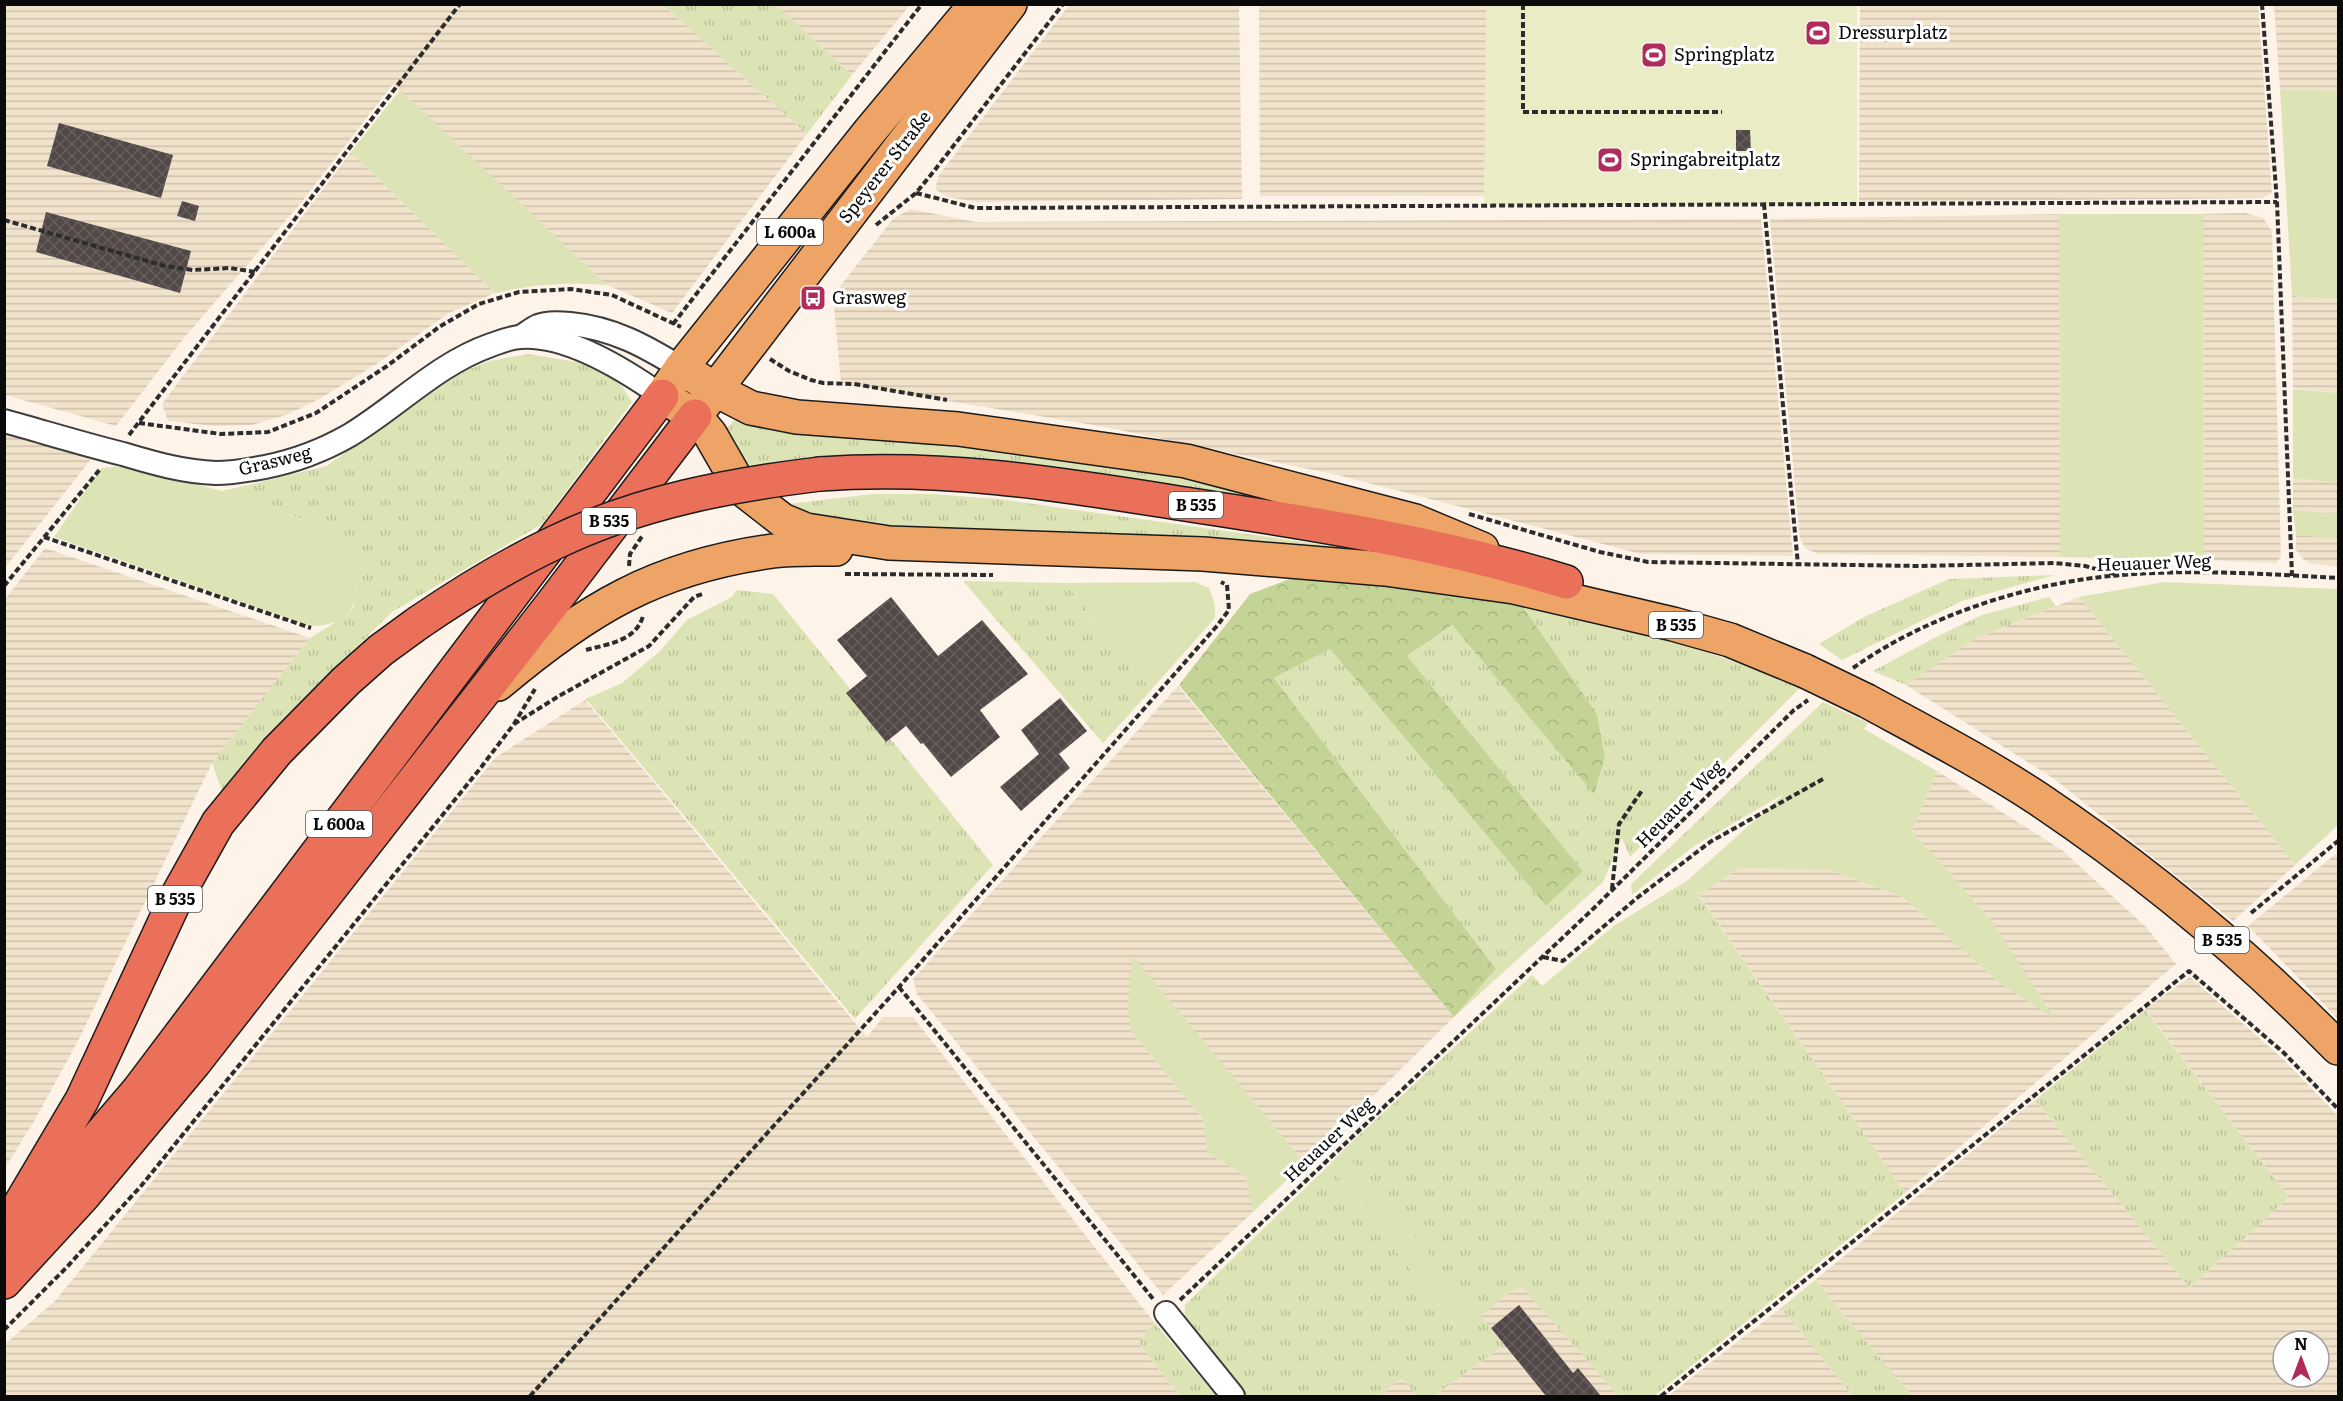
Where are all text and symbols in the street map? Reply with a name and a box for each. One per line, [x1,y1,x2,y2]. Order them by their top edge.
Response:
sports icon: Dressurplatz [1803,18,1833,48]
place label: Dressurplatz [1838,18,1948,45]
sports icon: Springplatz [1639,40,1669,70]
place label: Springplatz [1674,40,1774,67]
street label: Speyerer Straße [831,104,937,228]
sports icon: Springabreitplatz [1595,145,1625,175]
place label: Springabreitplatz [1630,145,1780,172]
road number: L 600a [757,219,823,245]
bus stop icon: Grasweg [798,283,828,313]
place label: Grasweg [832,283,907,310]
street label: Grasweg [235,437,315,482]
road number: B 535 [1169,492,1223,518]
road number: B 535 [582,508,636,534]
street label: Heuauer Weg [2096,546,2213,577]
road number: B 535 [1649,612,1703,638]
street label: Heuauer Weg [1629,752,1730,853]
road number: L 600a [306,811,372,837]
road number: B 535 [148,886,202,912]
road number: B 535 [2195,927,2249,953]
street label: Heuauer Weg [1277,1089,1380,1188]
north arrow [2271,1329,2331,1389]
text: N [2294,1331,2308,1355]

